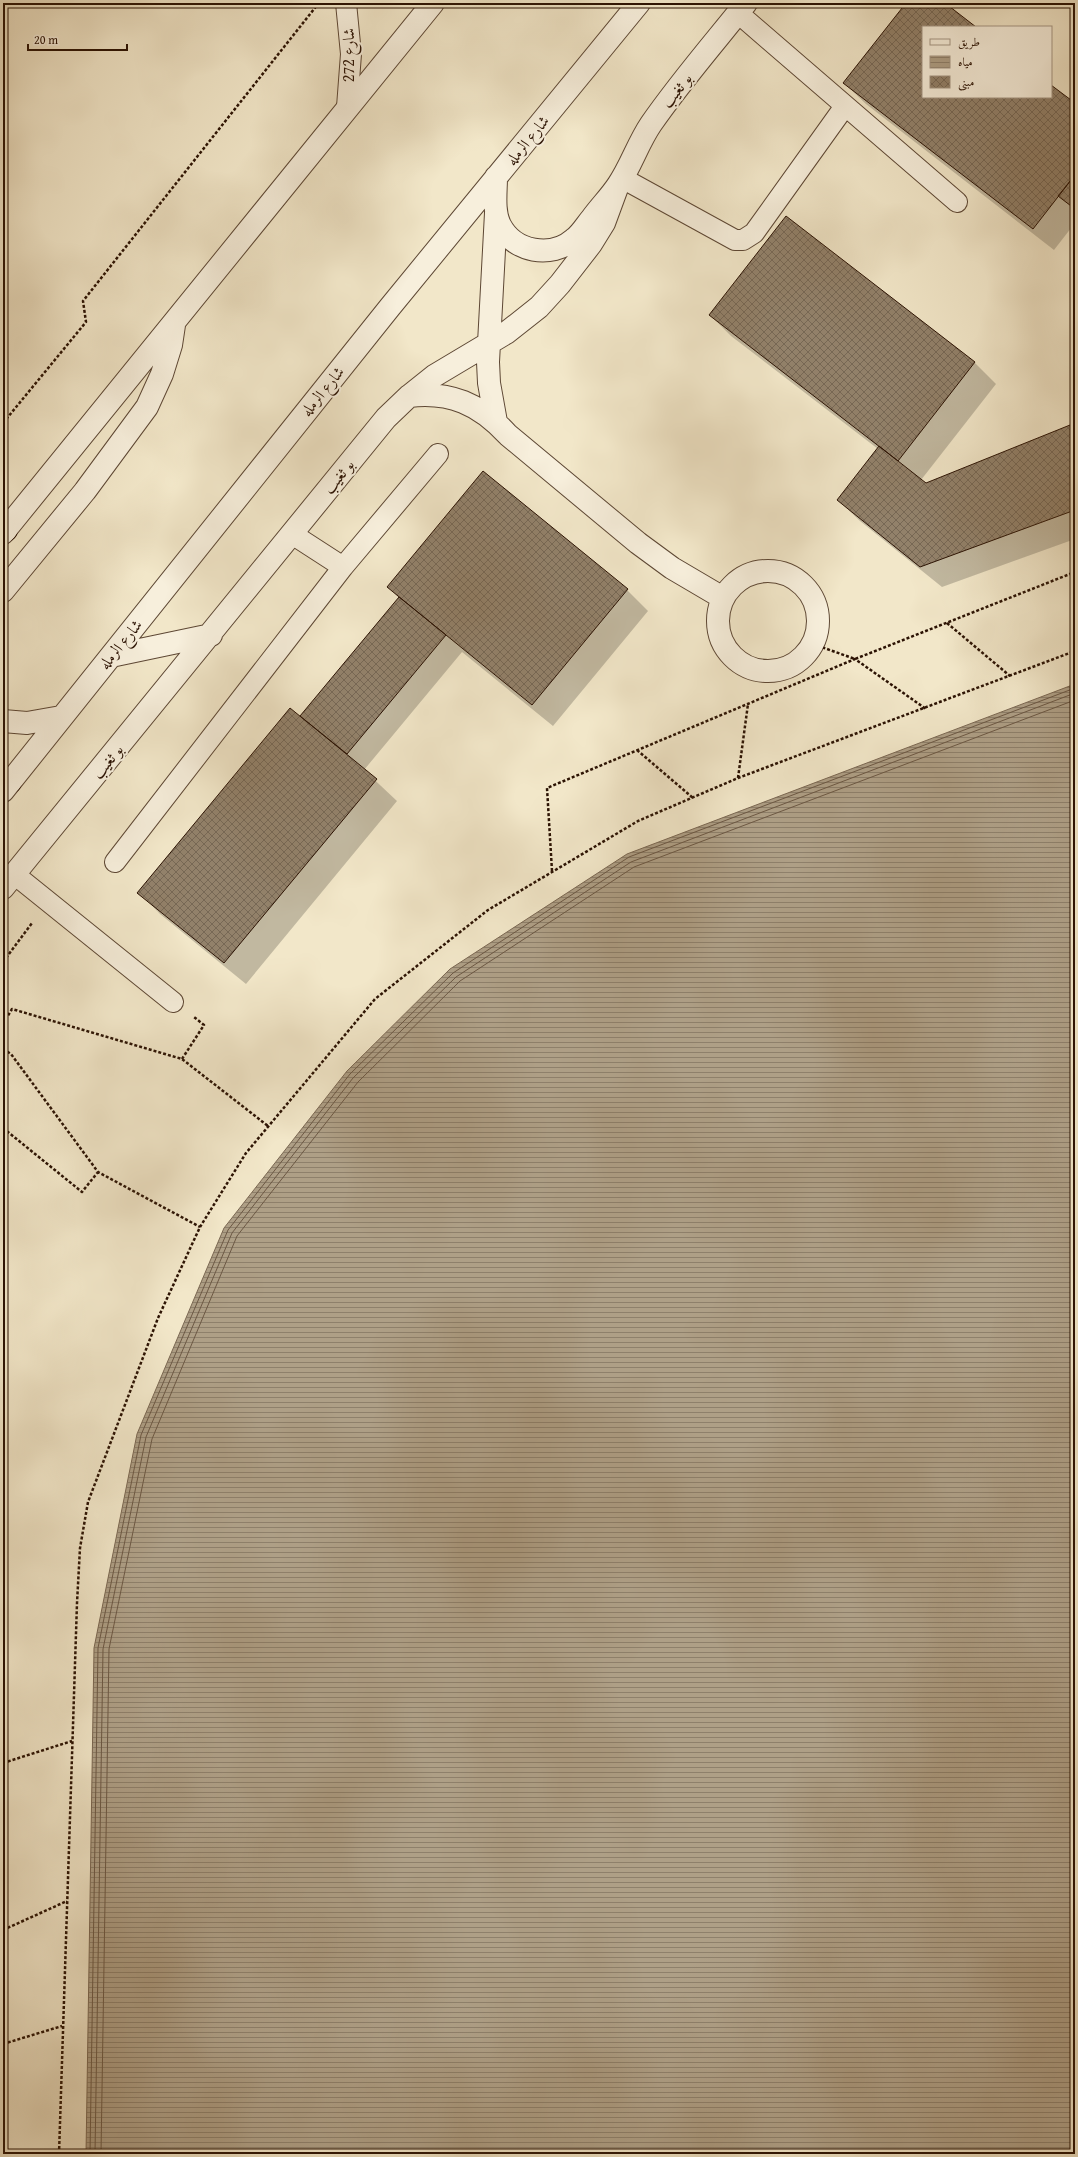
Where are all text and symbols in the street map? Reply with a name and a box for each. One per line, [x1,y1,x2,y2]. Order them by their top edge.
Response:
scale bar [28,26,127,52]
legend [922,26,1052,98]
street label: شارع 272 [336,28,362,82]
text: 20 m [34,31,58,48]
text: طريق [958,33,980,50]
text: مياه [958,53,973,70]
street label: بو ثغيب [655,67,697,113]
text: مبنى [958,73,974,91]
street label: شارع الرمله [499,110,556,172]
street label: شارع الرمله [294,361,351,423]
street label: بو ثغيب [316,453,360,499]
street label: شارع الرمله [92,614,149,676]
street label: بو ثغيب [85,738,129,784]

